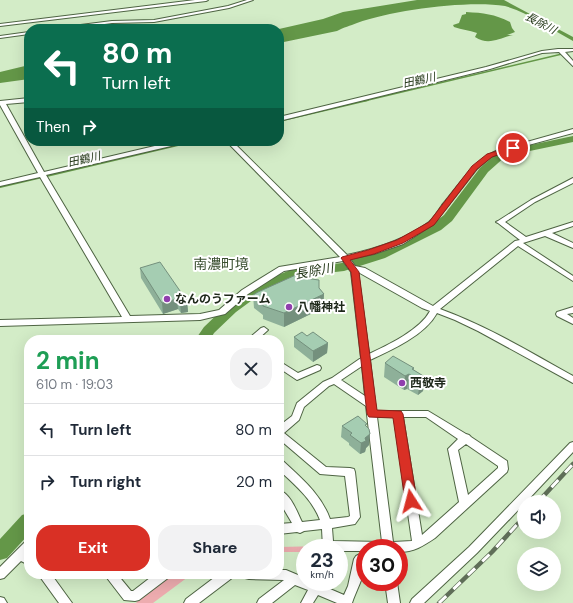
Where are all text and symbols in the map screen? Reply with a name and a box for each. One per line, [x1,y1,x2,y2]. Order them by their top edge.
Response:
water label: 長除川 [523,9,560,37]
text: 80 m [102,35,172,72]
icon: left [36,40,88,92]
water label: 田鶴川 [401,69,438,91]
text: Turn left [102,71,171,95]
icon: right [78,116,100,138]
text: Then [36,117,70,137]
pin [496,131,530,165]
icon: arrive [502,137,524,159]
water label: 田鶴川 [66,148,103,170]
district label: 南濃町境 [193,255,249,273]
water label: 長除川 [293,259,337,283]
place label: なんのうファーム [175,291,270,307]
marker: なんのうファーム [162,294,172,304]
place label: 八幡神社 [297,299,345,315]
marker: 八幡神社 [284,302,294,312]
text: 2 min [36,345,99,376]
button: close [230,348,272,390]
place label: 西敬寺 [410,375,446,391]
text: 610 m · 19:03 [36,376,113,393]
marker: 西敬寺 [397,378,407,388]
icon: left [36,419,58,441]
text: Turn left [70,420,131,440]
text: 80 m [235,420,272,440]
icon: right [36,471,58,493]
text: Turn right [70,472,141,492]
text: 20 m [236,472,272,492]
position arrow [390,480,432,522]
map controls [517,495,561,591]
button: sound [517,495,561,539]
button: Exit [36,525,150,571]
button: Share [158,525,272,571]
speed limit sign: 30 [356,539,408,591]
text: 23 [310,547,334,573]
button: layers [517,547,561,591]
text: km/h [310,568,334,581]

